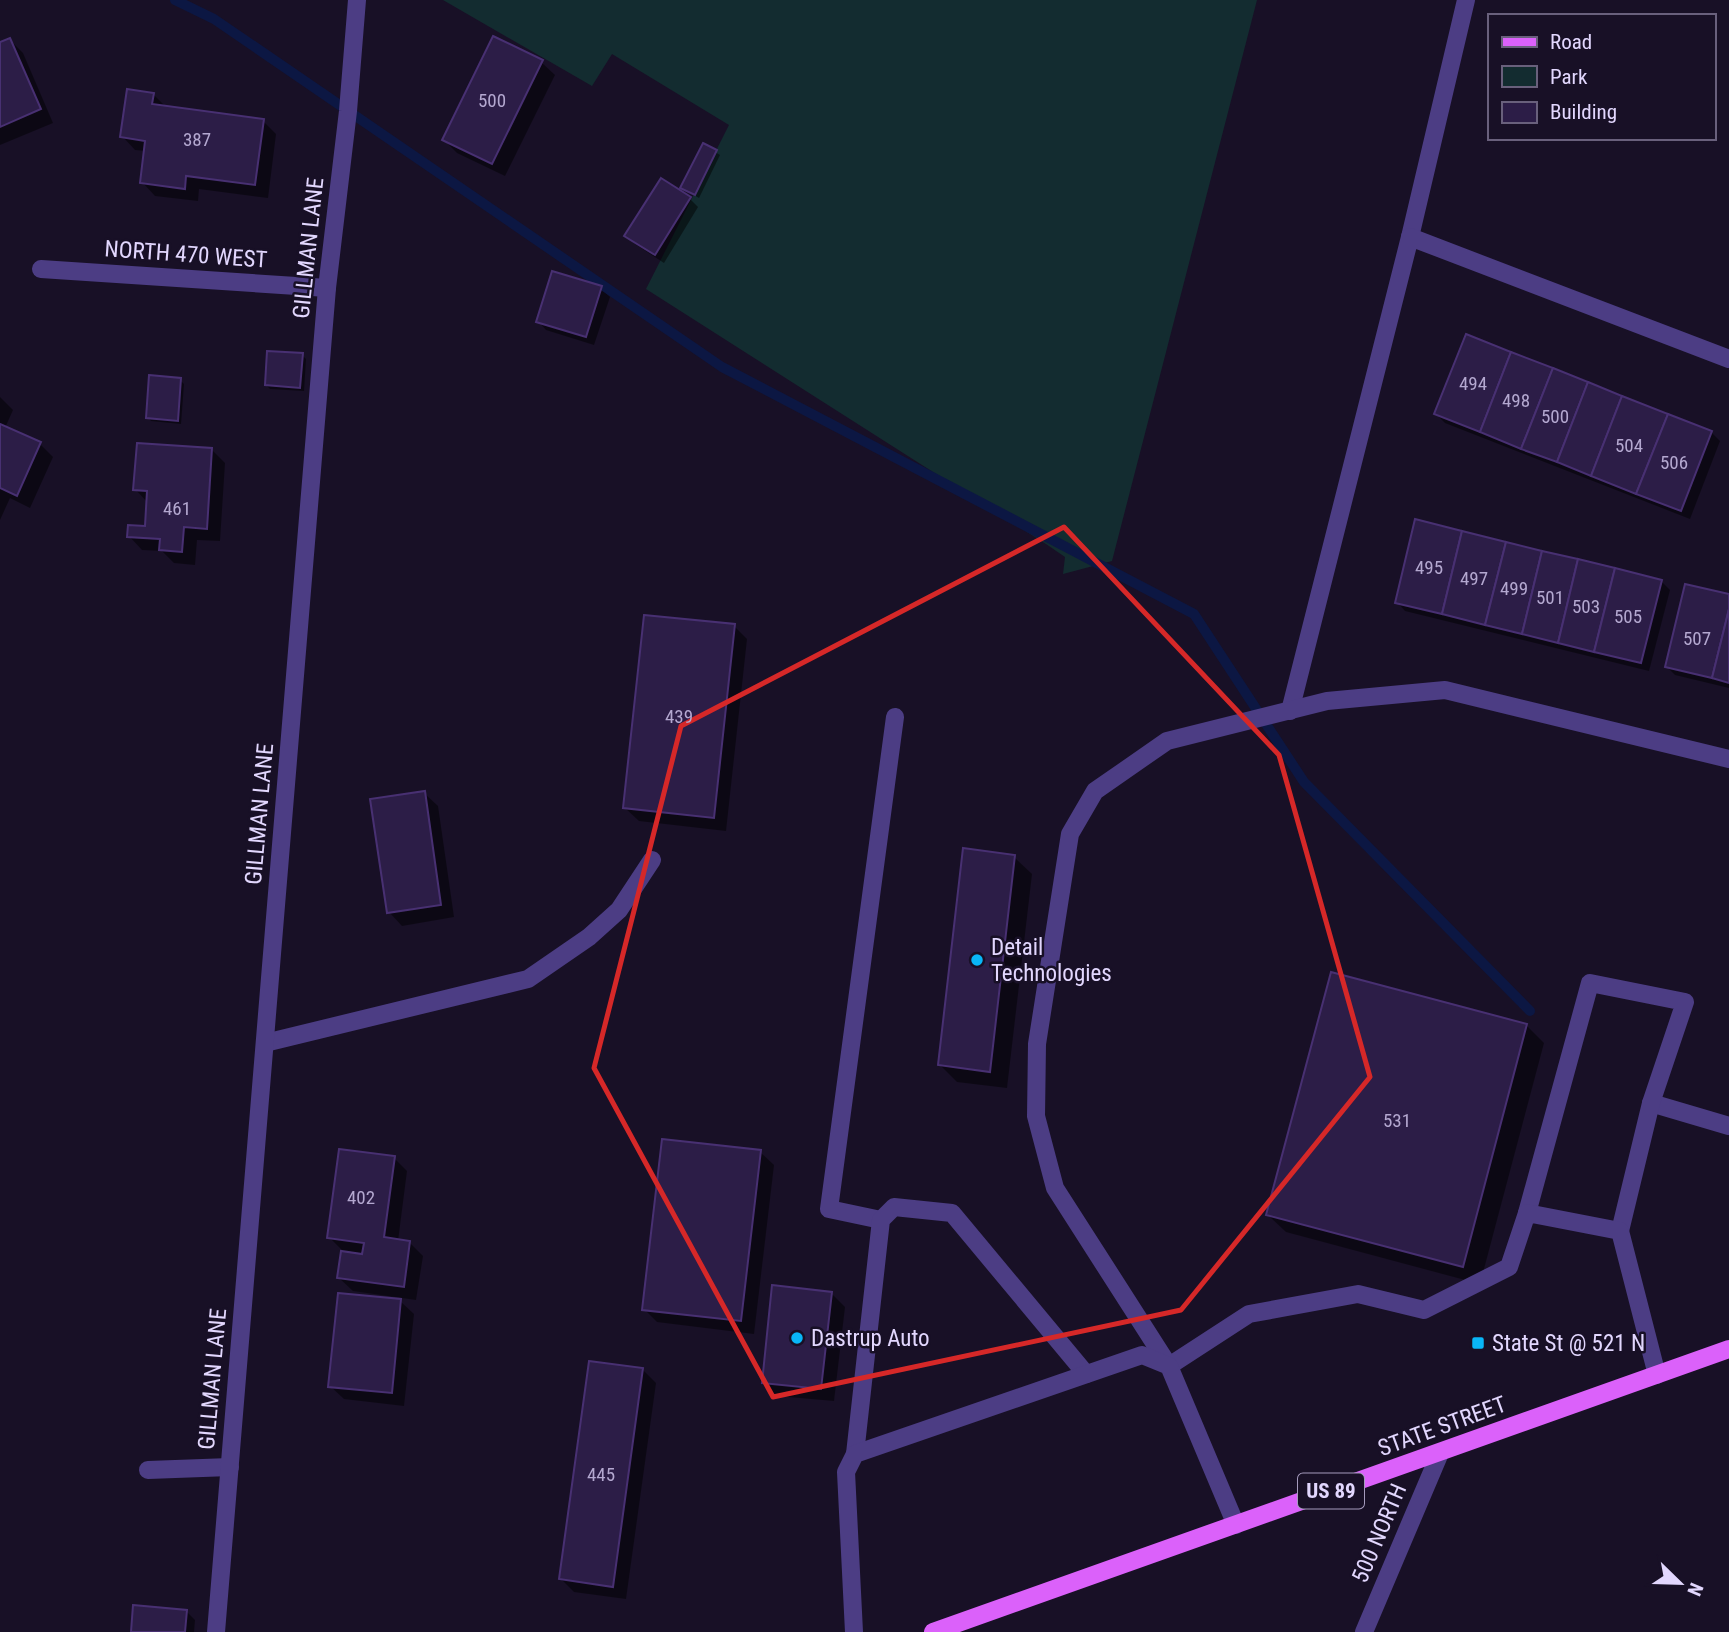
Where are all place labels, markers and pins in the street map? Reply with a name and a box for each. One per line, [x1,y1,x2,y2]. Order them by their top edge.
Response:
place label: Detail Technologies [991,934,1112,987]
marker: Detail Technologies [969,952,985,968]
place label: Dastrup Auto [811,1325,930,1352]
marker: Dastrup Auto [789,1330,805,1346]
place label: State St @ 521 N [1492,1330,1645,1357]
marker: State St @ 521 N [1470,1335,1486,1351]

